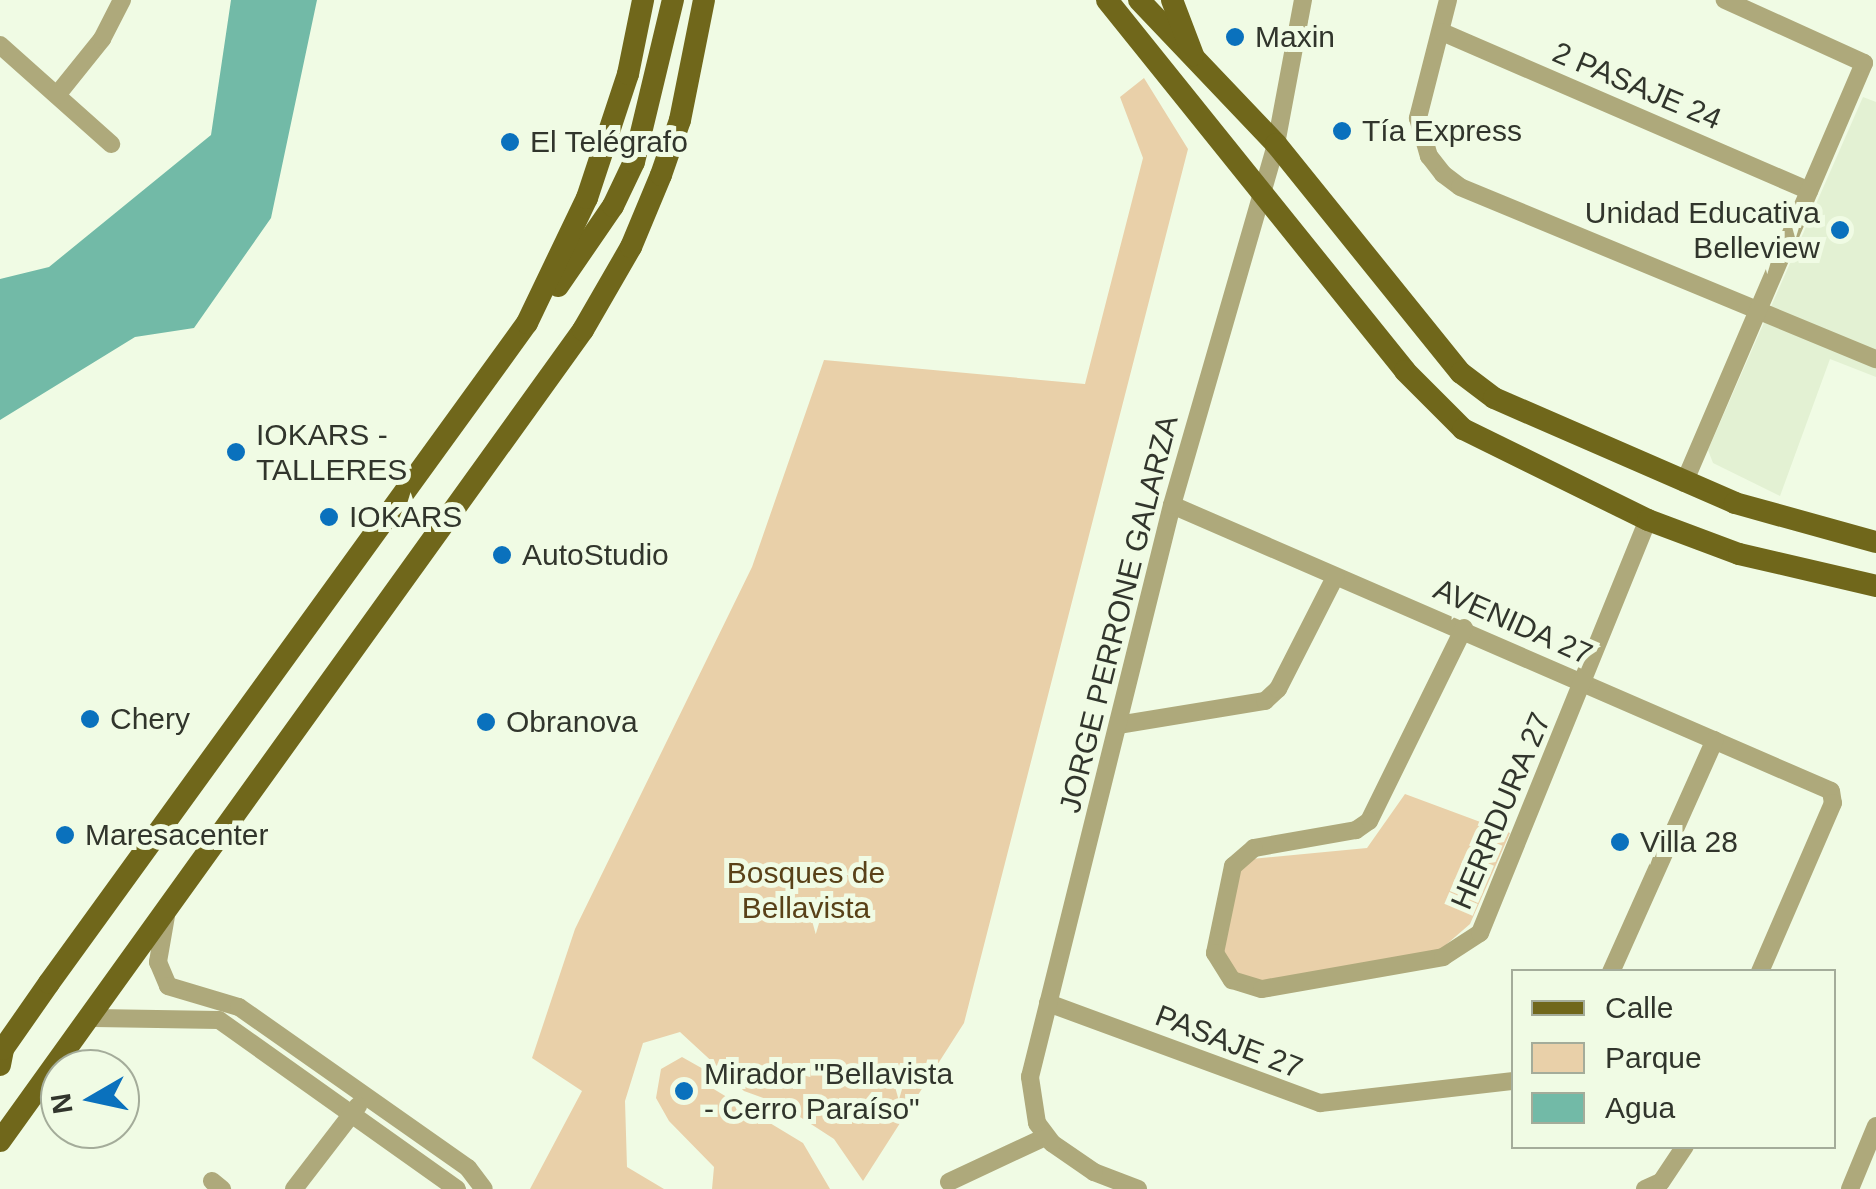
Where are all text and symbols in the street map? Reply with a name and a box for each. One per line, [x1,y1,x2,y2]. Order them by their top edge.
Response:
place label: Maxin [1255,19,1335,55]
marker: Maxin [1224,26,1246,48]
street label: 2 PASAJE 24 [1547,34,1727,138]
place label: Tía Express [1362,113,1522,149]
marker: Tía Express [1331,120,1353,142]
place label: El Telégrafo [530,124,688,160]
marker: El Telégrafo [499,131,521,153]
place label: Unidad Educativa Belleview [1585,195,1820,266]
marker: Unidad Educativa Belleview [1829,219,1851,241]
street label: JORGE PERRONE GALARZA [1052,412,1186,816]
place label: IOKARS - TALLERES [256,417,407,488]
marker: IOKARS - TALLERES [225,441,247,463]
place label: IOKARS [349,499,462,535]
marker: IOKARS [318,506,340,528]
place label: AutoStudio [522,537,669,573]
marker: AutoStudio [491,544,513,566]
street label: AVENIDA 27 [1427,571,1599,673]
place label: Chery [110,701,190,737]
place label: Obranova [506,704,638,740]
street label: HERRDURA 27 [1443,707,1559,915]
marker: Chery [79,708,101,730]
marker: Obranova [475,711,497,733]
place label: Maresacenter [85,817,268,853]
marker: Maresacenter [54,824,76,846]
place label: Villa 28 [1640,824,1738,860]
marker: Villa 28 [1609,831,1631,853]
park label: Bosques de Bellavista [727,855,885,926]
legend [1511,969,1836,1149]
text: Calle [1605,991,1673,1024]
street label: PASAJE 27 [1150,998,1308,1086]
text: Parque [1605,1041,1702,1074]
north arrow [40,1049,140,1149]
place label: Mirador "Bellavista - Cerro Paraíso" [704,1056,953,1126]
marker: Mirador "Bellavista - Cerro Paraíso" [673,1080,695,1102]
text: N [45,1091,79,1116]
text: Agua [1605,1091,1675,1124]

